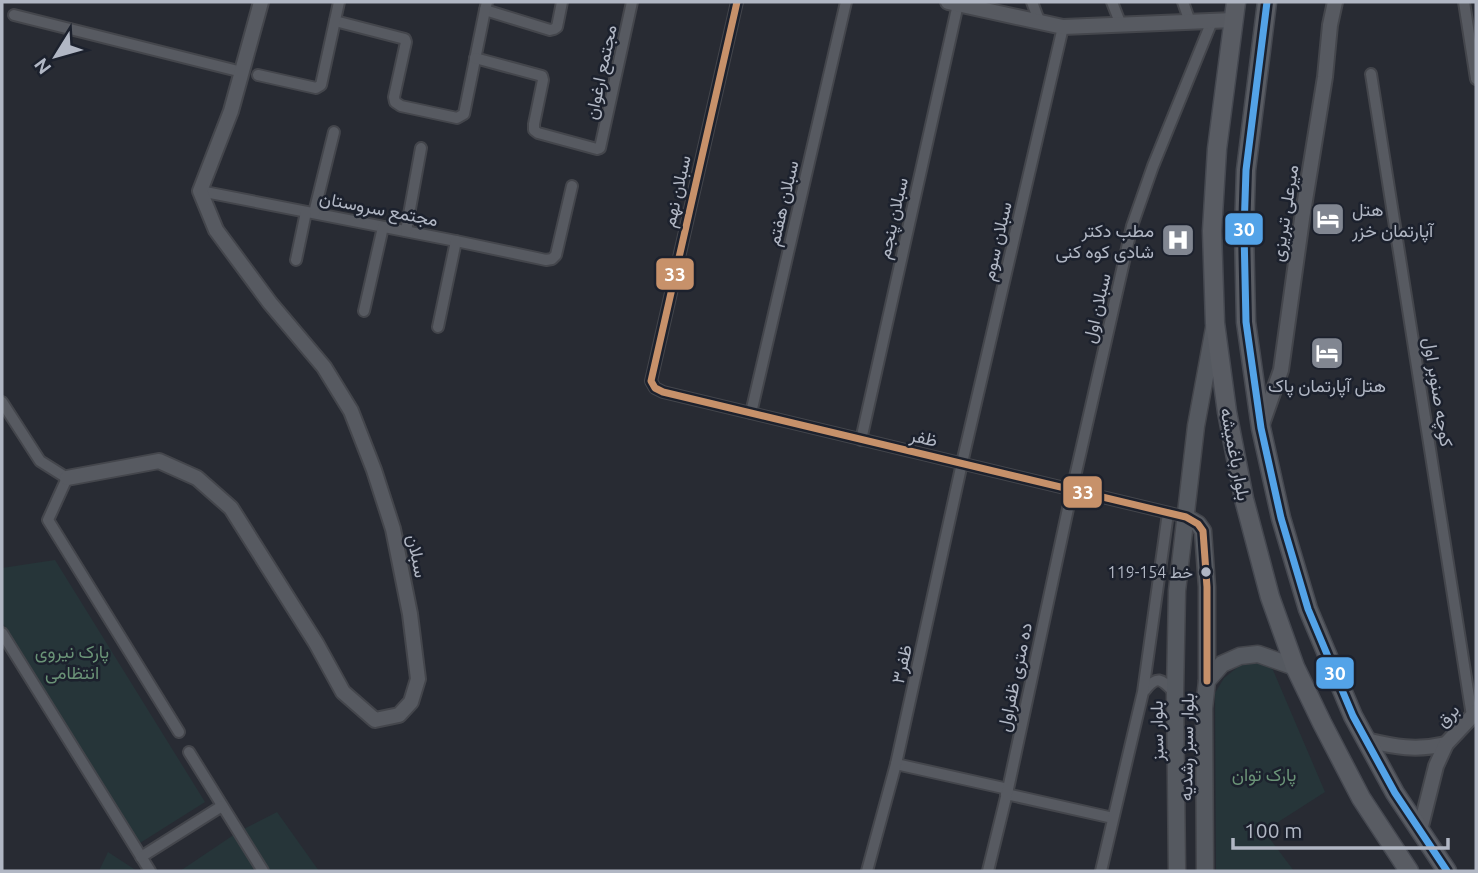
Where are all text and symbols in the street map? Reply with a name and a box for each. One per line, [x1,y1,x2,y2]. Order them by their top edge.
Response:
north arrow [21,21,91,91]
street label: مجتمع ارغوان [580,23,623,122]
text: N [29,54,55,79]
street label: سبلان نهم [658,153,697,230]
street label: سبلان هفتم [762,158,804,248]
street label: میرعلی تبریزی [1266,163,1304,263]
street label: سبلان پنجم [873,175,914,261]
street label: مجتمع سروستان [317,187,440,232]
place label: هتل آپارتمان خزر [1351,199,1435,243]
street label: سبلان سوم [977,200,1018,283]
hotel icon: هتل آپارتمان خزر [1309,200,1347,238]
line badge: 30 [1224,212,1264,246]
text: 30 [1233,218,1255,240]
place label: مطب دکتر شادی کوه کنی [1055,220,1154,263]
hospital icon: مطب دکتر شادی کوه کنی [1159,221,1197,259]
line badge: 33 [655,257,695,291]
text: 33 [664,263,686,285]
street label: سبلان اول [1078,271,1116,345]
hotel icon: هتل آپارتمان پاک [1308,334,1346,372]
street label: کوچه صنوبر اول [1417,336,1458,449]
place label: هتل آپارتمان پاک [1268,375,1386,398]
street label: بلوار باغمیشه [1215,406,1255,503]
street label: ظفر [907,424,940,452]
line badge: 33 [1062,475,1103,509]
text: 33 [1072,481,1094,503]
street label: سبلان [403,533,432,579]
place label: خط 154-119 [1108,563,1193,581]
marker: خط 154-119 [1199,565,1213,579]
street label: ده متری ظفراول [993,621,1037,734]
park label: پارک نیروی انتظامی [35,641,109,684]
street label: ظفر۳ [887,643,917,686]
line badge: 30 [1315,656,1355,690]
text: 30 [1324,662,1346,684]
street label: بلوار سبز رشدیه [1175,693,1199,801]
street label: برق [1431,699,1464,732]
street label: بلوار سبز [1145,700,1169,763]
park label: پارک توان [1232,764,1296,787]
scale bar [1233,806,1448,850]
text: 100 m [1244,818,1302,842]

